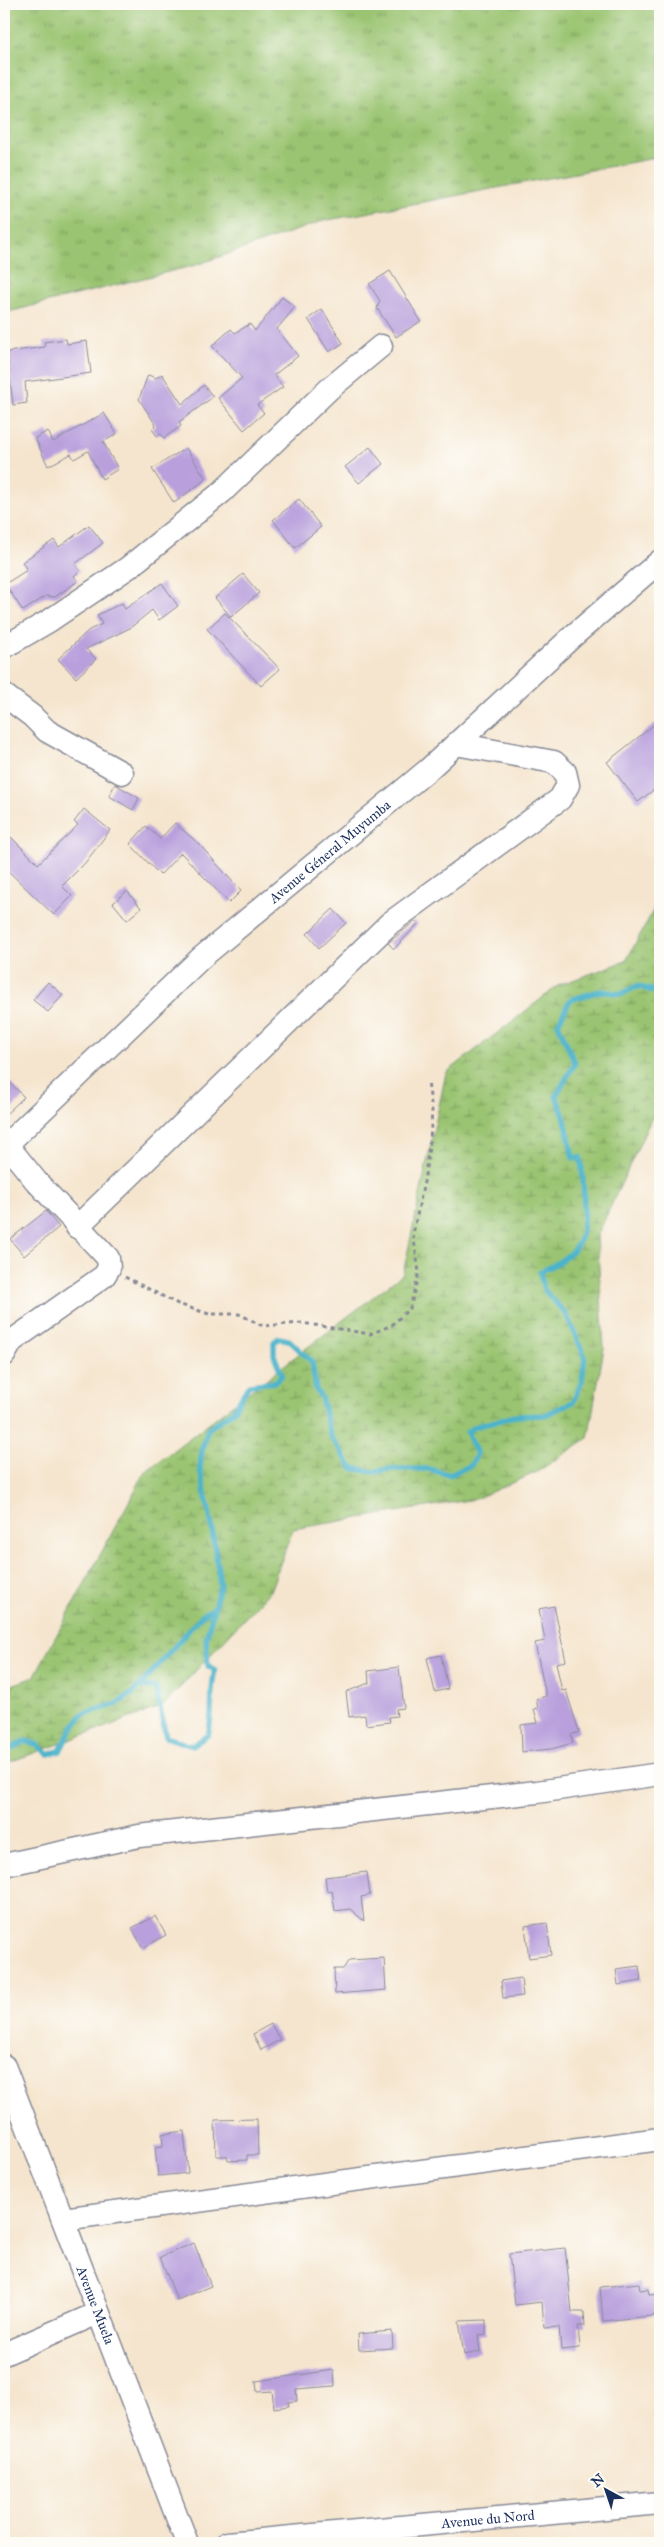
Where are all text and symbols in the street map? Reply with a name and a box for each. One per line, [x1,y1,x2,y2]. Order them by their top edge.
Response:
street label: Avenue Géneral Muyumba [265,796,394,908]
street label: Avenue Muela [72,2263,118,2347]
north arrow [582,2464,632,2514]
text: N [588,2470,608,2491]
street label: Avenue du Nord [440,2507,535,2532]

